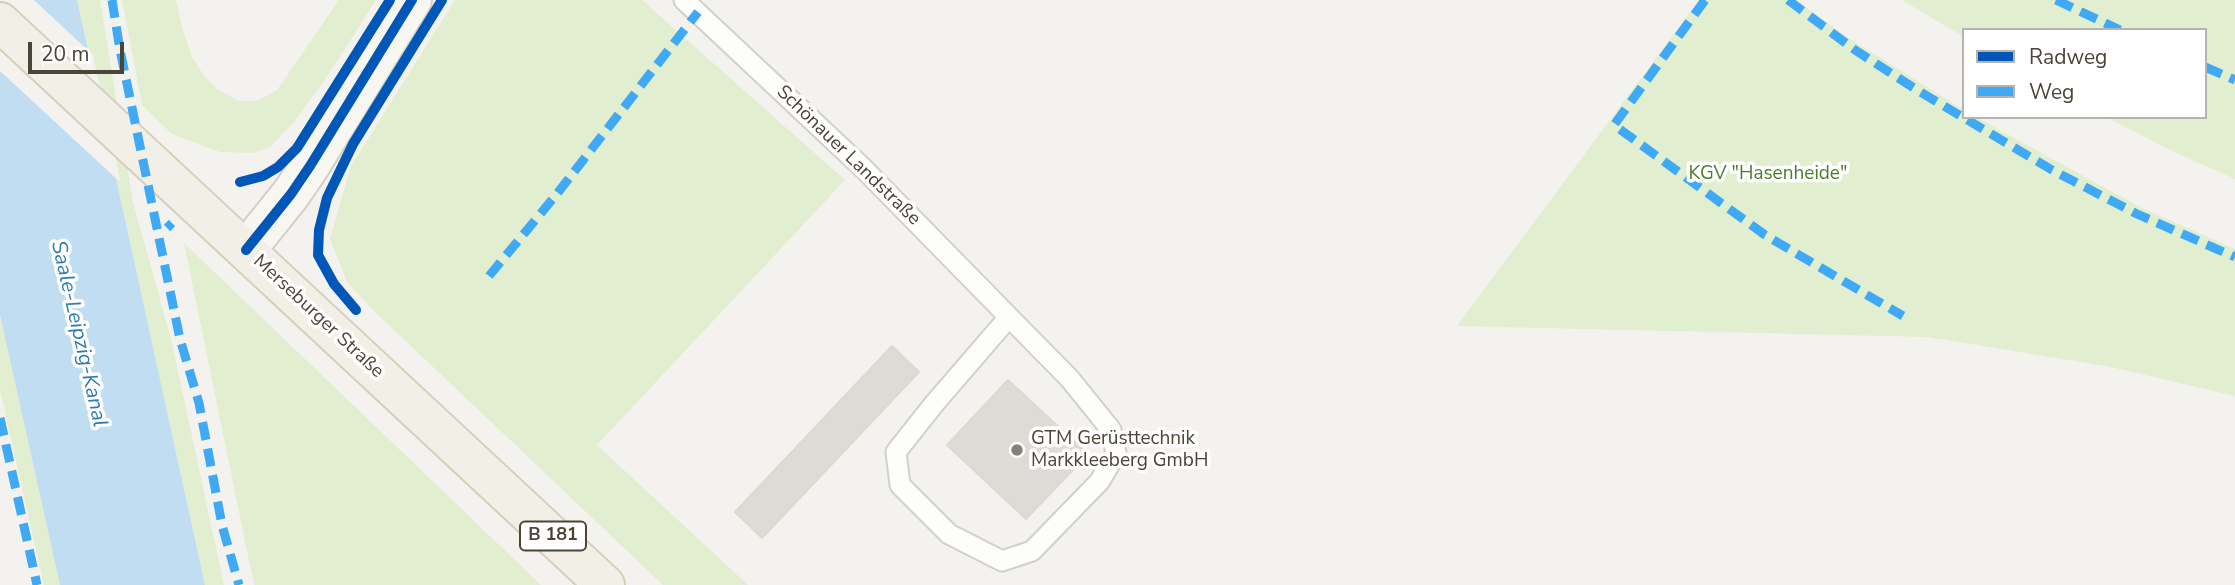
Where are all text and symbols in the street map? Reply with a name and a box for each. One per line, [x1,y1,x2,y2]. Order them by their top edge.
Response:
scale bar [32,28,128,72]
legend [1962,28,2207,119]
text: 20 m [41,40,90,68]
text: Radweg [2029,43,2107,71]
text: Weg [2029,78,2074,106]
street label: Schönauer Landstraße [771,81,925,231]
park label: KGV "Hasenheide" [1689,163,1847,185]
water label: Saale-Leipzig-Kanal [44,238,112,430]
street label: Merseburger Straße [248,251,388,383]
place label: GTM Gerüsttechnik Markkleeberg GmbH [1031,428,1208,472]
marker: GTM Gerüsttechnik Markkleeberg GmbH [1009,442,1025,458]
road number: B 181 [520,522,586,550]

